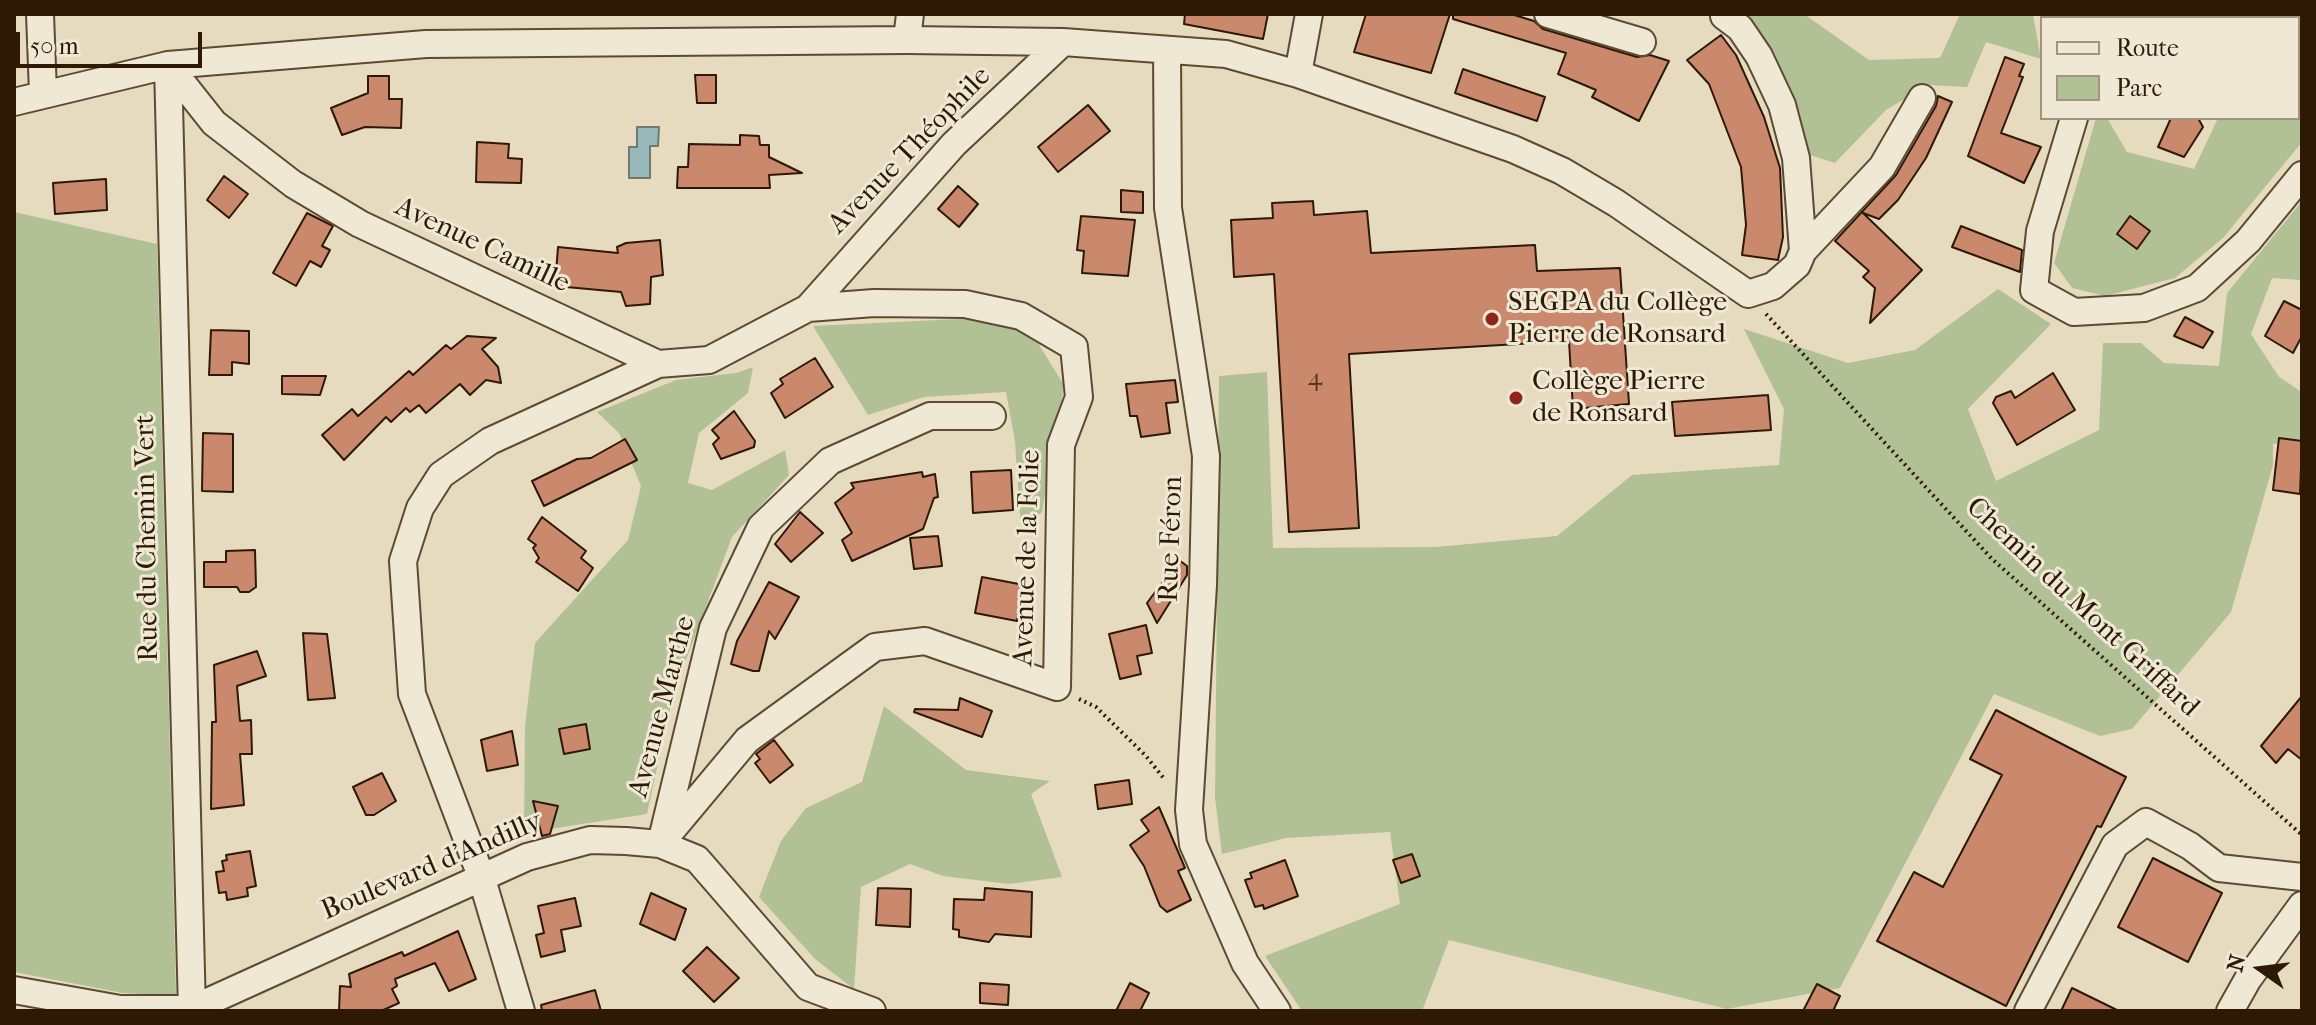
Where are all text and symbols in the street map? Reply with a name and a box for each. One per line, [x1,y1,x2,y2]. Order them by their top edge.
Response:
scale bar [20,16,206,66]
legend [2040,16,2300,120]
text: 50 m [30,32,79,60]
text: Route [2116,34,2179,62]
street label: Avenue Théophile [822,60,998,242]
text: Parc [2116,74,2162,102]
street label: Avenue Camille [389,191,575,301]
place label: SEGPA du Collège Pierre de Ronsard [1508,286,1727,352]
marker: SEGPA du Collège Pierre de Ronsard [1483,310,1501,328]
house number: 4 [1308,365,1322,393]
place label: Collège Pierre de Ronsard [1532,365,1705,431]
marker: Collège Pierre de Ronsard [1507,389,1525,407]
street label: Rue du Chemin Vert [129,414,167,662]
street label: Avenue de la Folie [1007,449,1049,667]
street label: Rue Féron [1153,475,1191,603]
street label: Chemin du Mont Griffard [1958,491,2206,725]
street label: Avenue Marthe [623,613,703,801]
street label: Boulevard d'Andilly [317,805,547,929]
north arrow [2220,929,2300,1009]
text: N [2222,952,2251,974]

